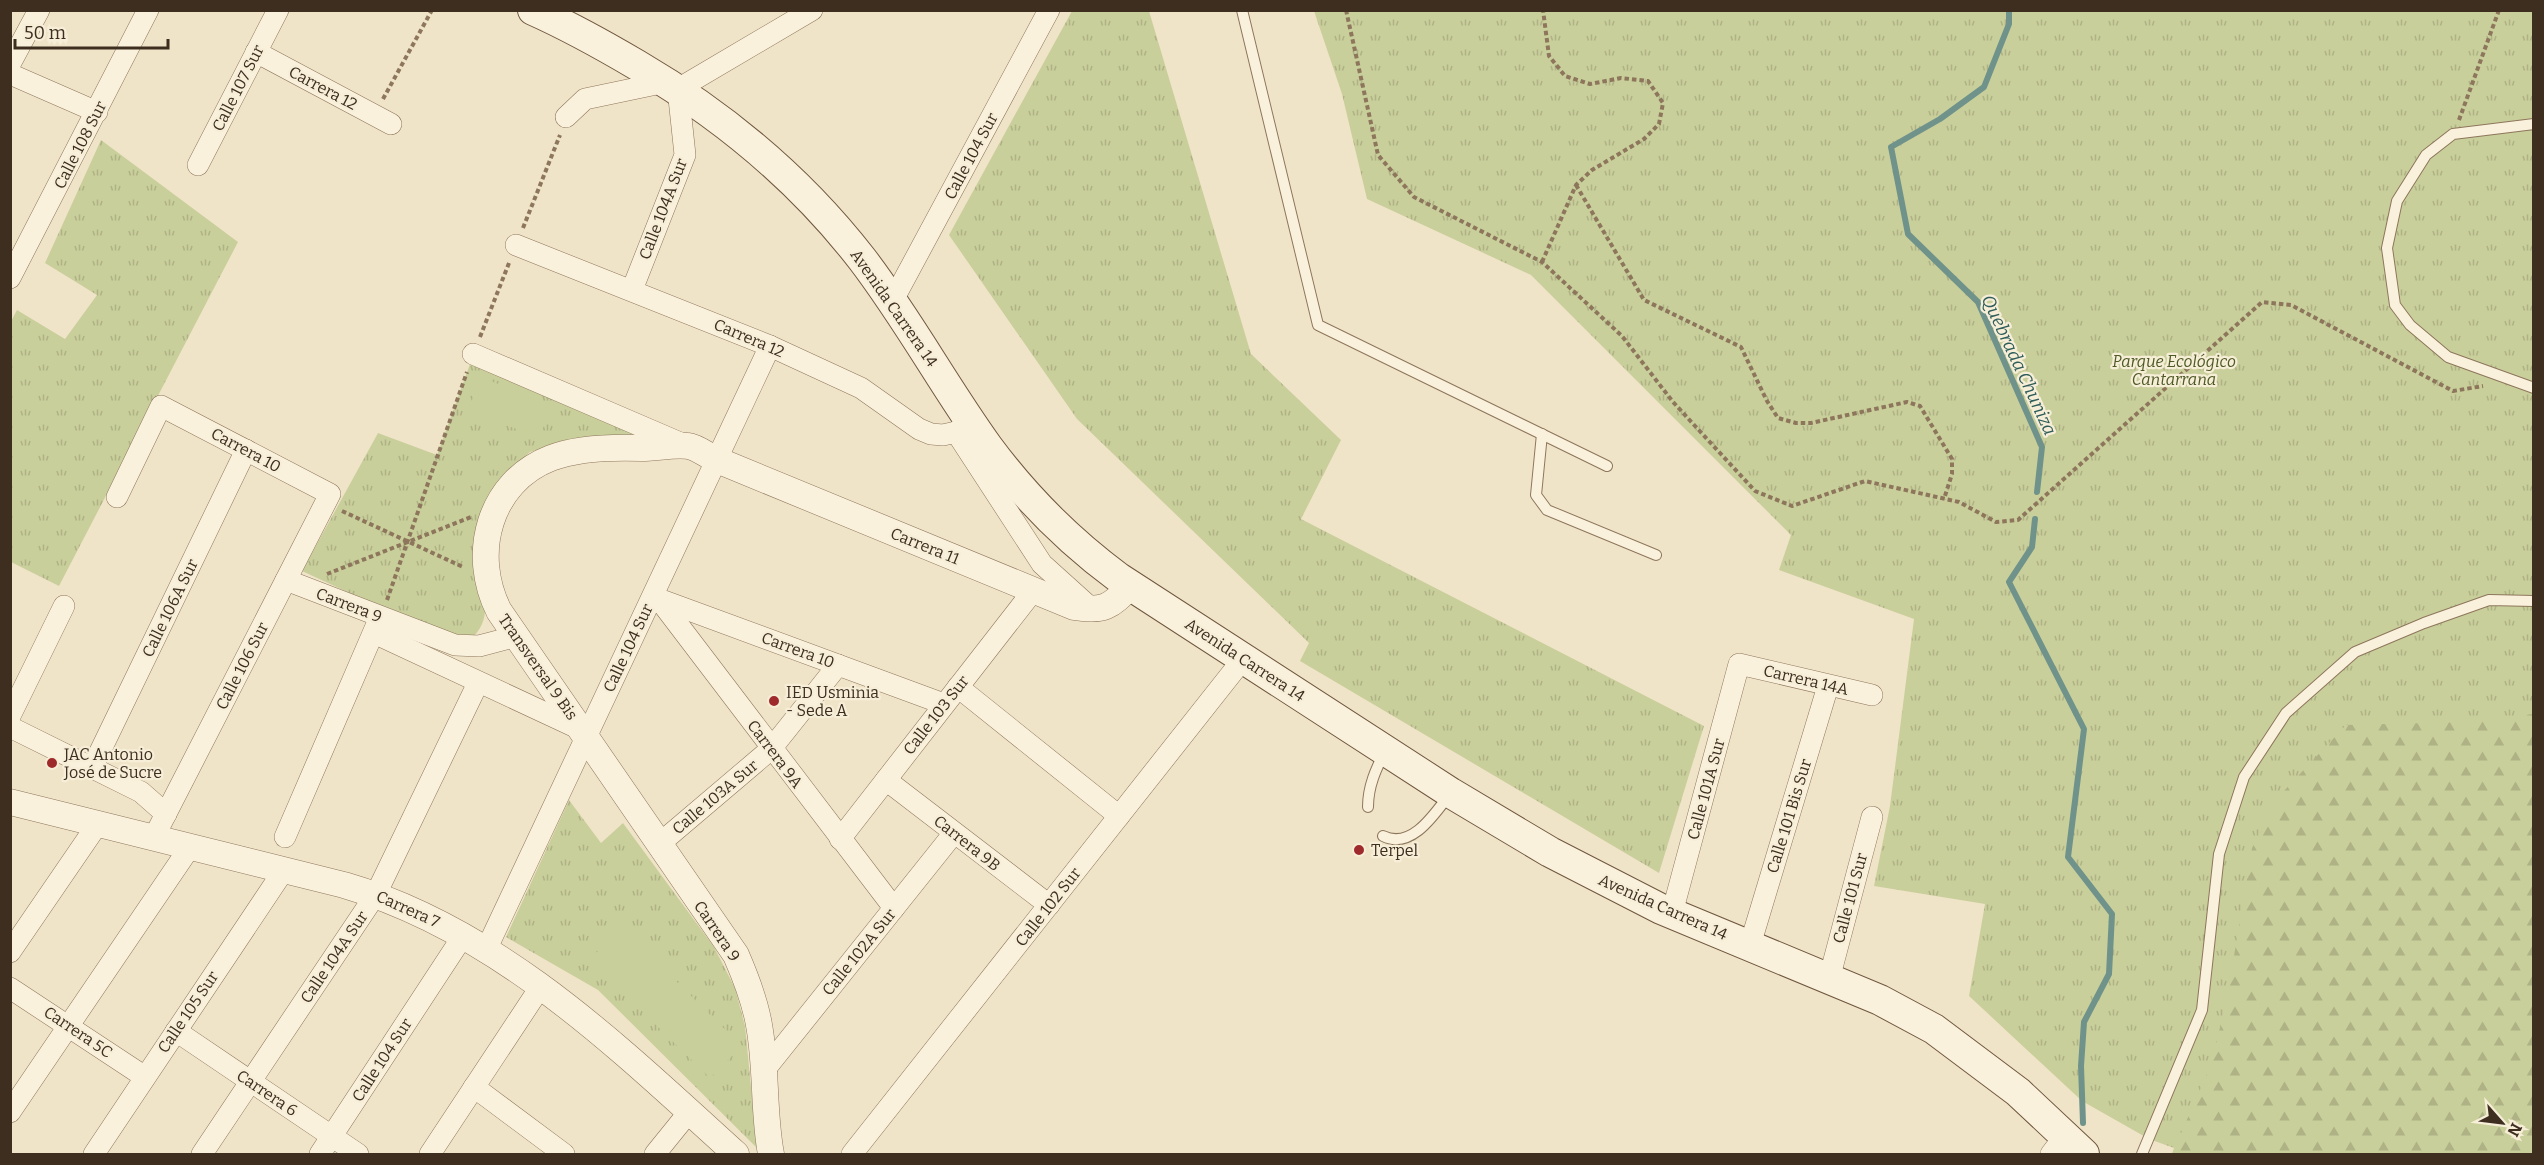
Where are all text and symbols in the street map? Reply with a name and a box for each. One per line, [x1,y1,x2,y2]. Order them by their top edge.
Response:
scale bar [15,12,168,50]
text: 50 m [24,22,66,44]
street label: Calle 107 Sur [208,42,268,134]
street label: Carrera 12 [286,62,360,114]
street label: Calle 108 Sur [50,98,110,192]
street label: Calle 104 Sur [940,109,1002,203]
street label: Calle 104A Sur [635,156,691,262]
street label: Avenida Carrera 14 [846,246,942,371]
water label: Quebrada Chuniza [1977,291,2061,439]
street label: Carrera 12 [711,315,787,361]
park label: Parque Ecológico Cantarrana [2112,352,2236,389]
street label: Carrera 10 [208,424,284,476]
street label: Carrera 11 [888,524,963,569]
street label: Calle 106A Sur [138,556,202,660]
street label: Carrera 9 [313,584,385,626]
street label: Calle 104 Sur [599,601,657,695]
street label: Transversal 9 Bis [494,610,582,724]
street label: Avenida Carrera 14 [1182,614,1309,706]
street label: Calle 106 Sur [212,619,272,713]
street label: Carrera 10 [759,628,837,672]
street label: Carrera 14A [1762,661,1851,699]
street label: Calle 103 Sur [899,672,973,758]
place label: IED Usminia - Sede A [786,683,879,720]
marker: IED Usminia - Sede A [767,694,781,708]
street label: Carrera 9A [743,716,807,792]
street label: Calle 101A Sur [1683,736,1729,842]
place label: JAC Antonio José de Sucre [63,745,162,782]
marker: JAC Antonio José de Sucre [45,756,59,770]
street label: Calle 103A Sur [668,756,762,838]
street label: Calle 101 Bis Sur [1763,757,1815,875]
street label: Carrera 9B [930,811,1004,875]
place label: Terpel [1371,841,1418,860]
marker: Terpel [1352,843,1366,857]
street label: Calle 101 Sur [1829,851,1871,945]
street label: Calle 102 Sur [1011,864,1085,950]
street label: Avenida Carrera 14 [1596,870,1731,944]
street label: Carrera 7 [373,887,443,931]
street label: Carrera 9 [690,897,744,965]
street label: Calle 102A Sur [818,905,900,999]
street label: Calle 104A Sur [296,907,372,1007]
street label: Calle 105 Sur [154,967,222,1057]
street label: Carrera 5C [40,1002,116,1062]
street label: Calle 104 Sur [348,1015,416,1105]
street label: Carrera 6 [233,1066,301,1120]
north arrow [2472,1093,2532,1153]
text: N [2504,1120,2526,1140]

